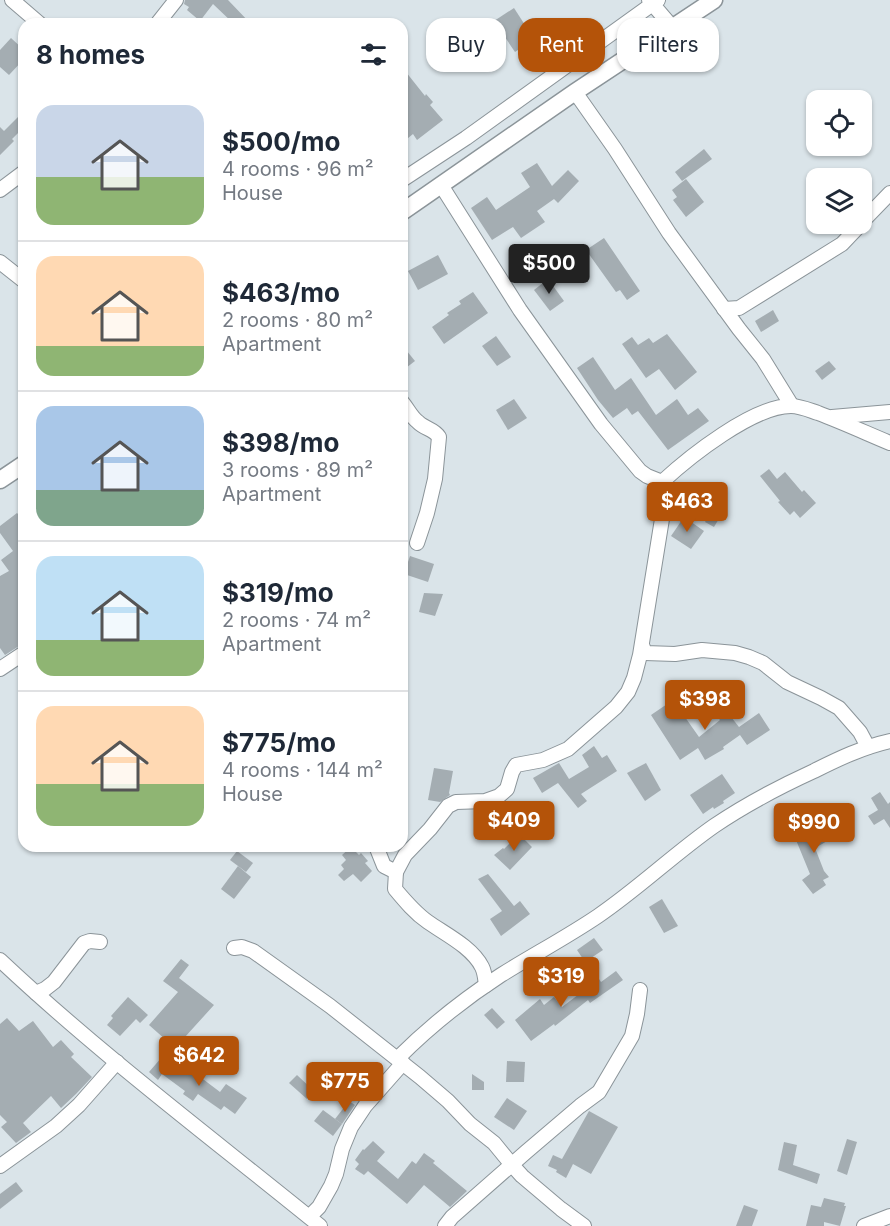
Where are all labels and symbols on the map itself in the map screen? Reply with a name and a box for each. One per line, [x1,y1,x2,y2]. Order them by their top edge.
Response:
pin: $500 [513,244,585,295]
pin: $463 [651,482,723,533]
pin: $398 [669,680,741,731]
pin: $409 [478,801,550,852]
pin: $990 [778,803,850,854]
pin: $319 [525,957,597,1008]
pin: $642 [163,1036,235,1087]
pin: $775 [309,1062,381,1113]

